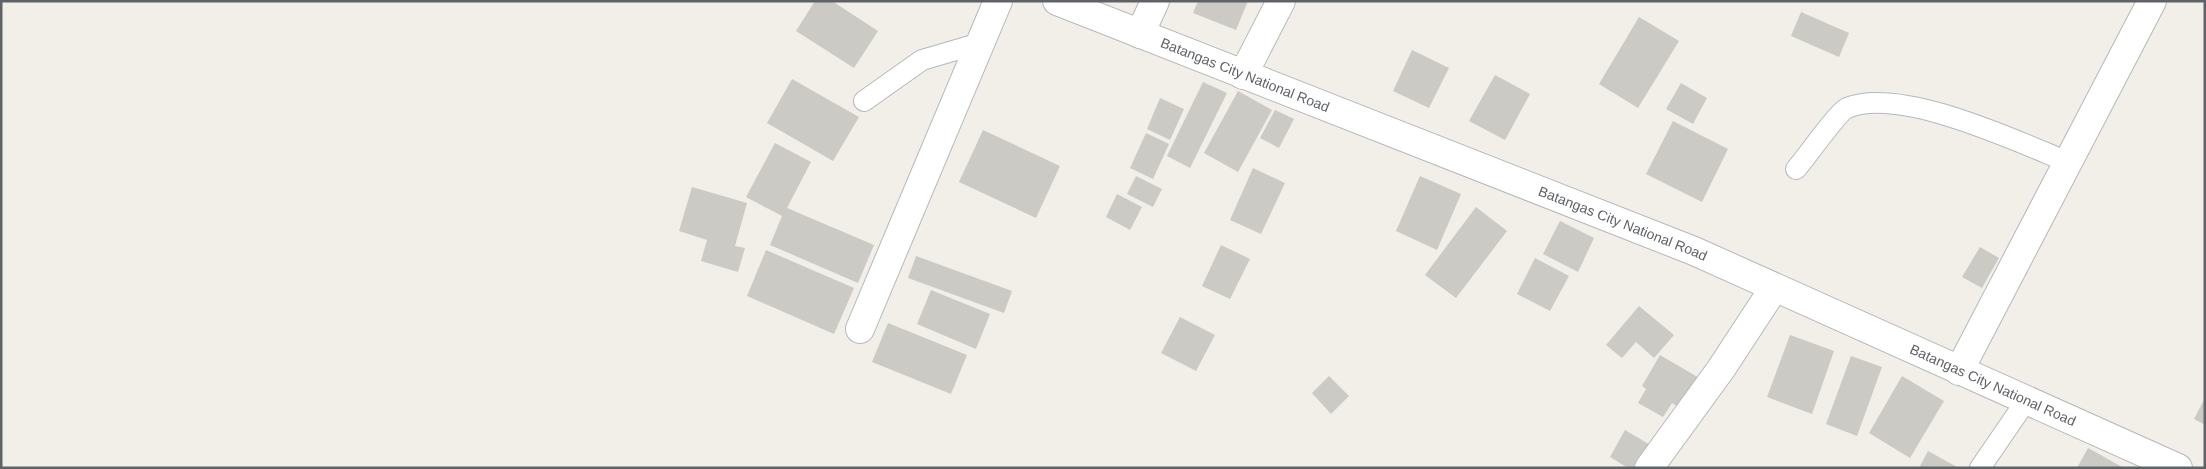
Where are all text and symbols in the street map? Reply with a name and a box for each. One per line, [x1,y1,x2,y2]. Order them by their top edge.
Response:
street label: Batangas City National Road [1158,34,1332,115]
street label: Batangas City National Road [1536,183,1710,264]
street label: Batangas City National Road [1908,341,2078,429]

